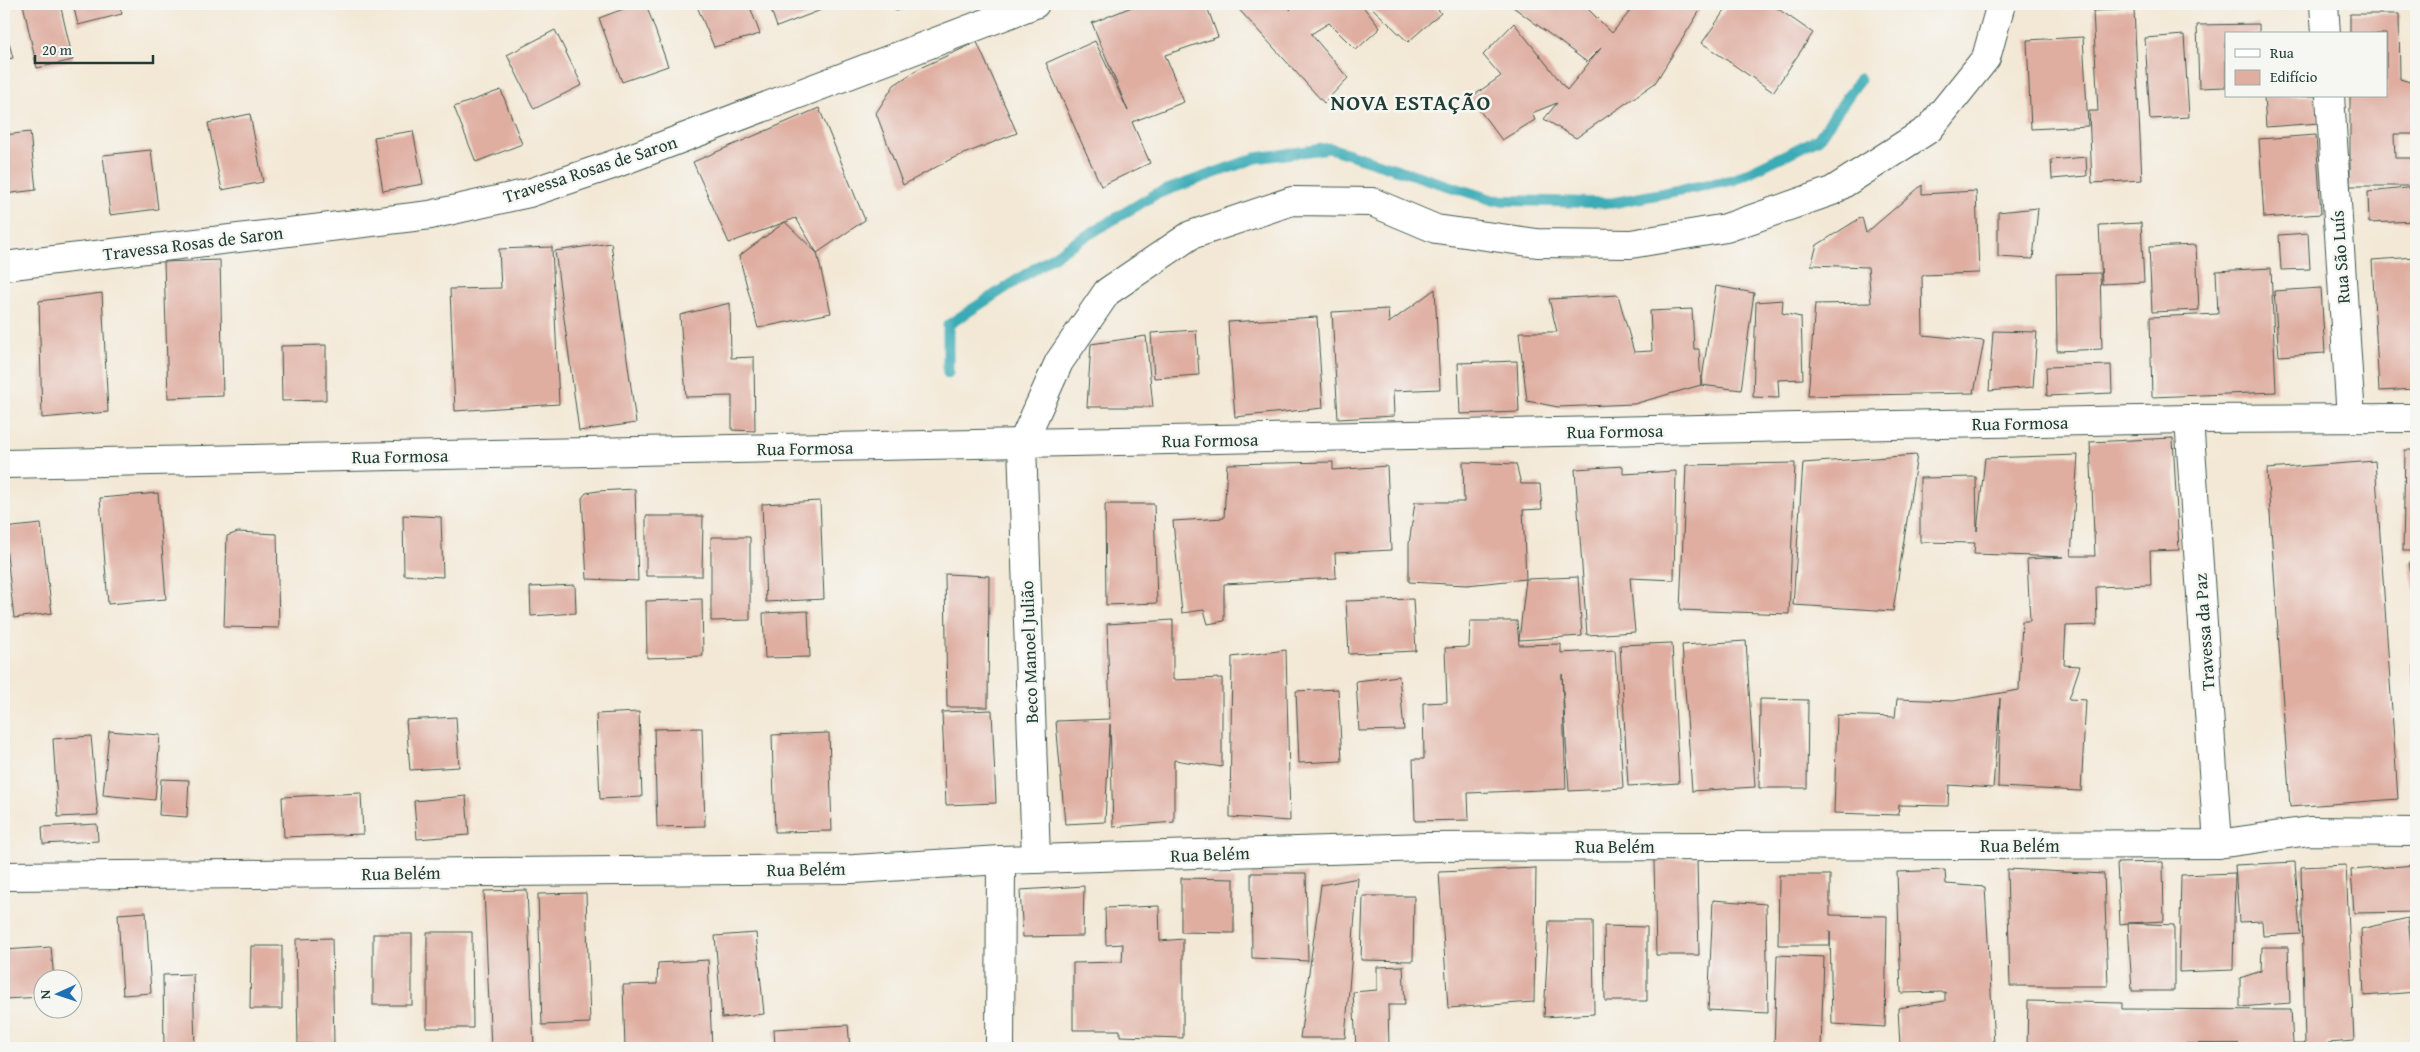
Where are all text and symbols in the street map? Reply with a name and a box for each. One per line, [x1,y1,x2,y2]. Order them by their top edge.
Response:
scale bar [35,32,152,64]
legend [2225,32,2388,98]
text: 20 m [42,39,73,60]
text: Rua [2270,42,2294,63]
text: Edifício [2270,66,2318,87]
district label: NOVA ESTAÇÃO [1331,86,1491,118]
street label: Travessa Rosas de Saron [500,128,680,210]
street label: Rua São Luís [2323,209,2357,305]
street label: Travessa Rosas de Saron [101,219,285,267]
street label: Rua Formosa [1971,409,2069,437]
street label: Rua Formosa [1566,417,1664,445]
street label: Rua Formosa [1161,426,1259,454]
street label: Rua Formosa [756,434,854,462]
street label: Rua Formosa [351,442,449,470]
street label: Travessa da Paz [2186,572,2222,692]
street label: Beco Manoel Julião [1013,580,1045,724]
street label: Rua Belém [1980,832,2060,859]
street label: Rua Belém [1575,833,1655,860]
street label: Rua Belém [1170,839,1250,869]
street label: Rua Belém [766,855,846,883]
street label: Rua Belém [361,859,441,887]
north arrow [32,970,82,1020]
text: N [35,989,55,1000]

